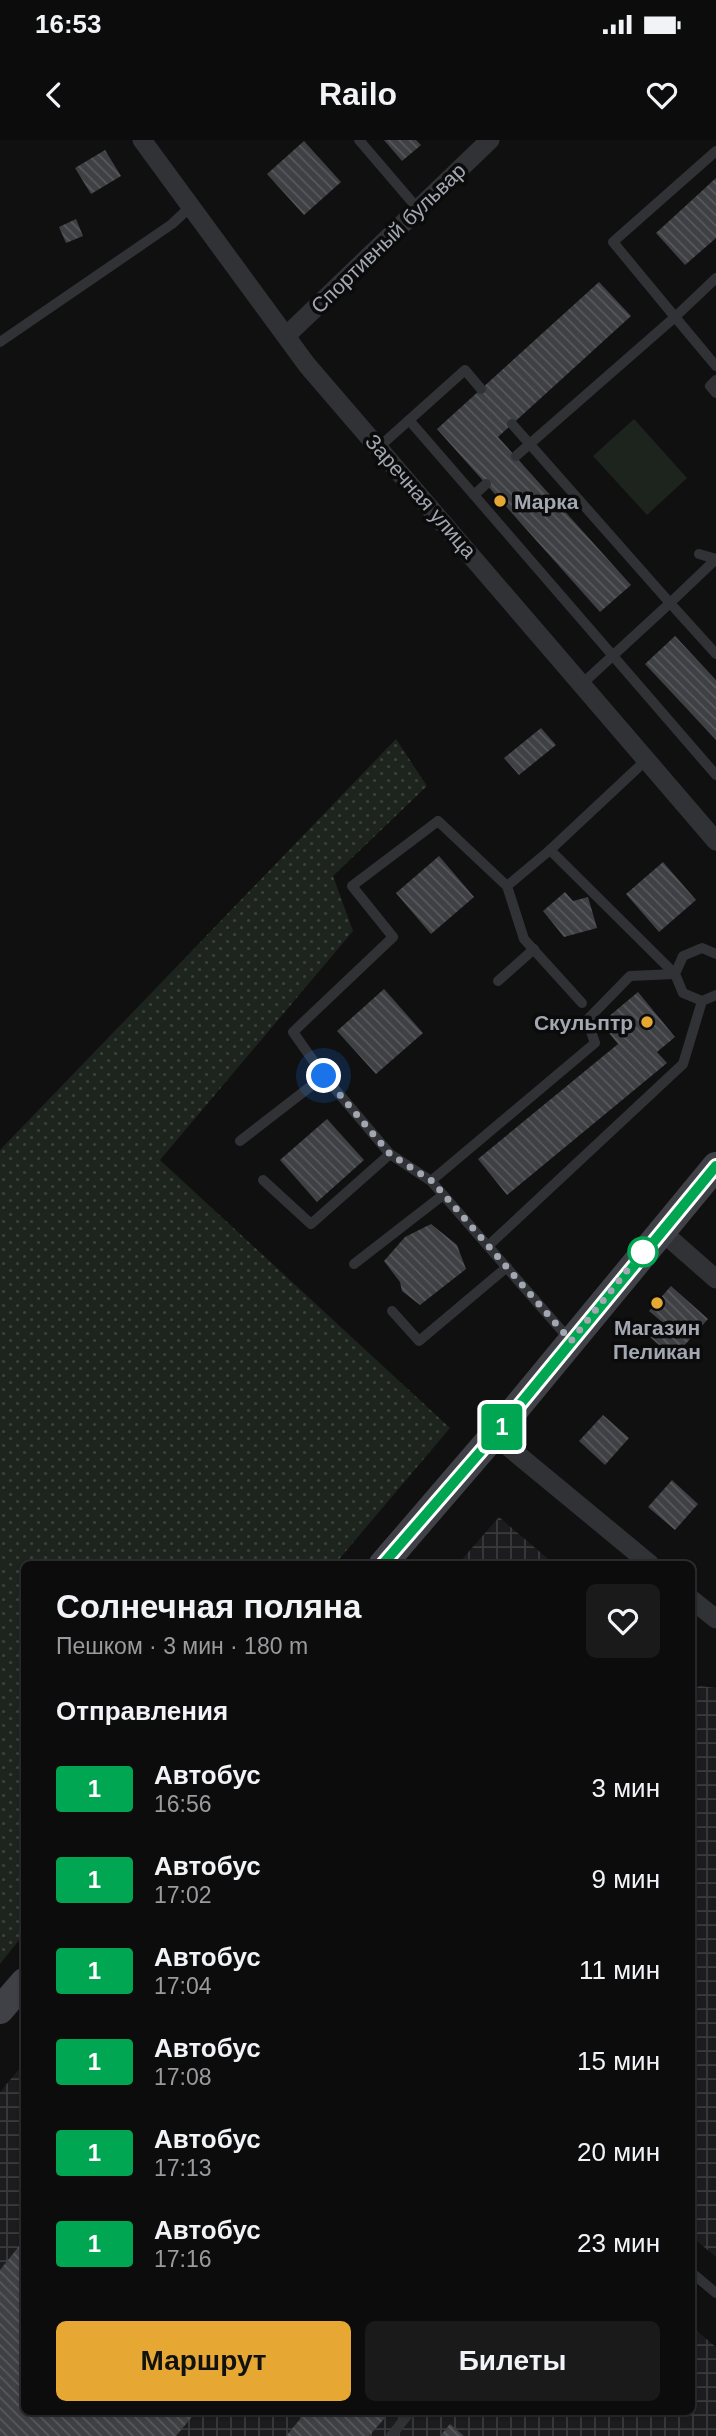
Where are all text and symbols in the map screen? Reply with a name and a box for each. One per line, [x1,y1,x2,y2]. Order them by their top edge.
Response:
text: 16:53 [35,9,102,39]
icon: back [35,76,73,114]
text: Railo [319,76,397,112]
icon: heart [643,76,681,114]
street label: Спортивный бульвар [306,158,470,318]
street label: Заречная улица [361,430,481,563]
place label: Марка [514,490,579,513]
marker: Марка [492,493,508,509]
place label: Скульптр [534,1011,633,1034]
marker: Скульптр [639,1014,655,1030]
your location [306,1058,341,1093]
unlabelled marker [628,1237,658,1267]
marker: Магазин Пеликан [649,1295,665,1311]
place label: Магазин Пеликан [613,1316,701,1363]
line badge: 1 [479,1404,525,1450]
text: 1 [495,1413,509,1440]
button: heart [586,1584,660,1658]
text: Солнечная поляна [56,1588,361,1625]
text: Пешком · 3 мин · 180 m [56,1633,308,1659]
text: Отправления [56,1696,228,1726]
text: Автобус [154,1760,261,1790]
text: 3 мин [592,1773,660,1803]
text: 1 [88,1775,101,1802]
text: 16:56 [154,1791,212,1817]
text: Автобус [154,1851,261,1881]
text: 9 мин [592,1864,660,1894]
text: 1 [88,1866,101,1893]
text: 17:02 [154,1882,212,1908]
text: Автобус [154,1942,261,1972]
text: 11 мин [579,1955,660,1985]
text: 1 [88,1957,101,1984]
text: 17:04 [154,1973,212,1999]
text: Автобус [154,2033,261,2063]
text: 15 мин [577,2046,660,2076]
text: 1 [88,2048,101,2075]
text: 17:08 [154,2064,212,2090]
text: Автобус [154,2124,261,2154]
text: 20 мин [577,2137,660,2167]
text: 1 [88,2139,101,2166]
text: 17:13 [154,2155,212,2181]
text: Автобус [154,2215,261,2245]
text: 23 мин [577,2228,660,2258]
text: 1 [88,2230,101,2257]
text: 17:16 [154,2246,212,2272]
button: Маршрут [56,2321,351,2401]
button: Билеты [365,2321,660,2401]

